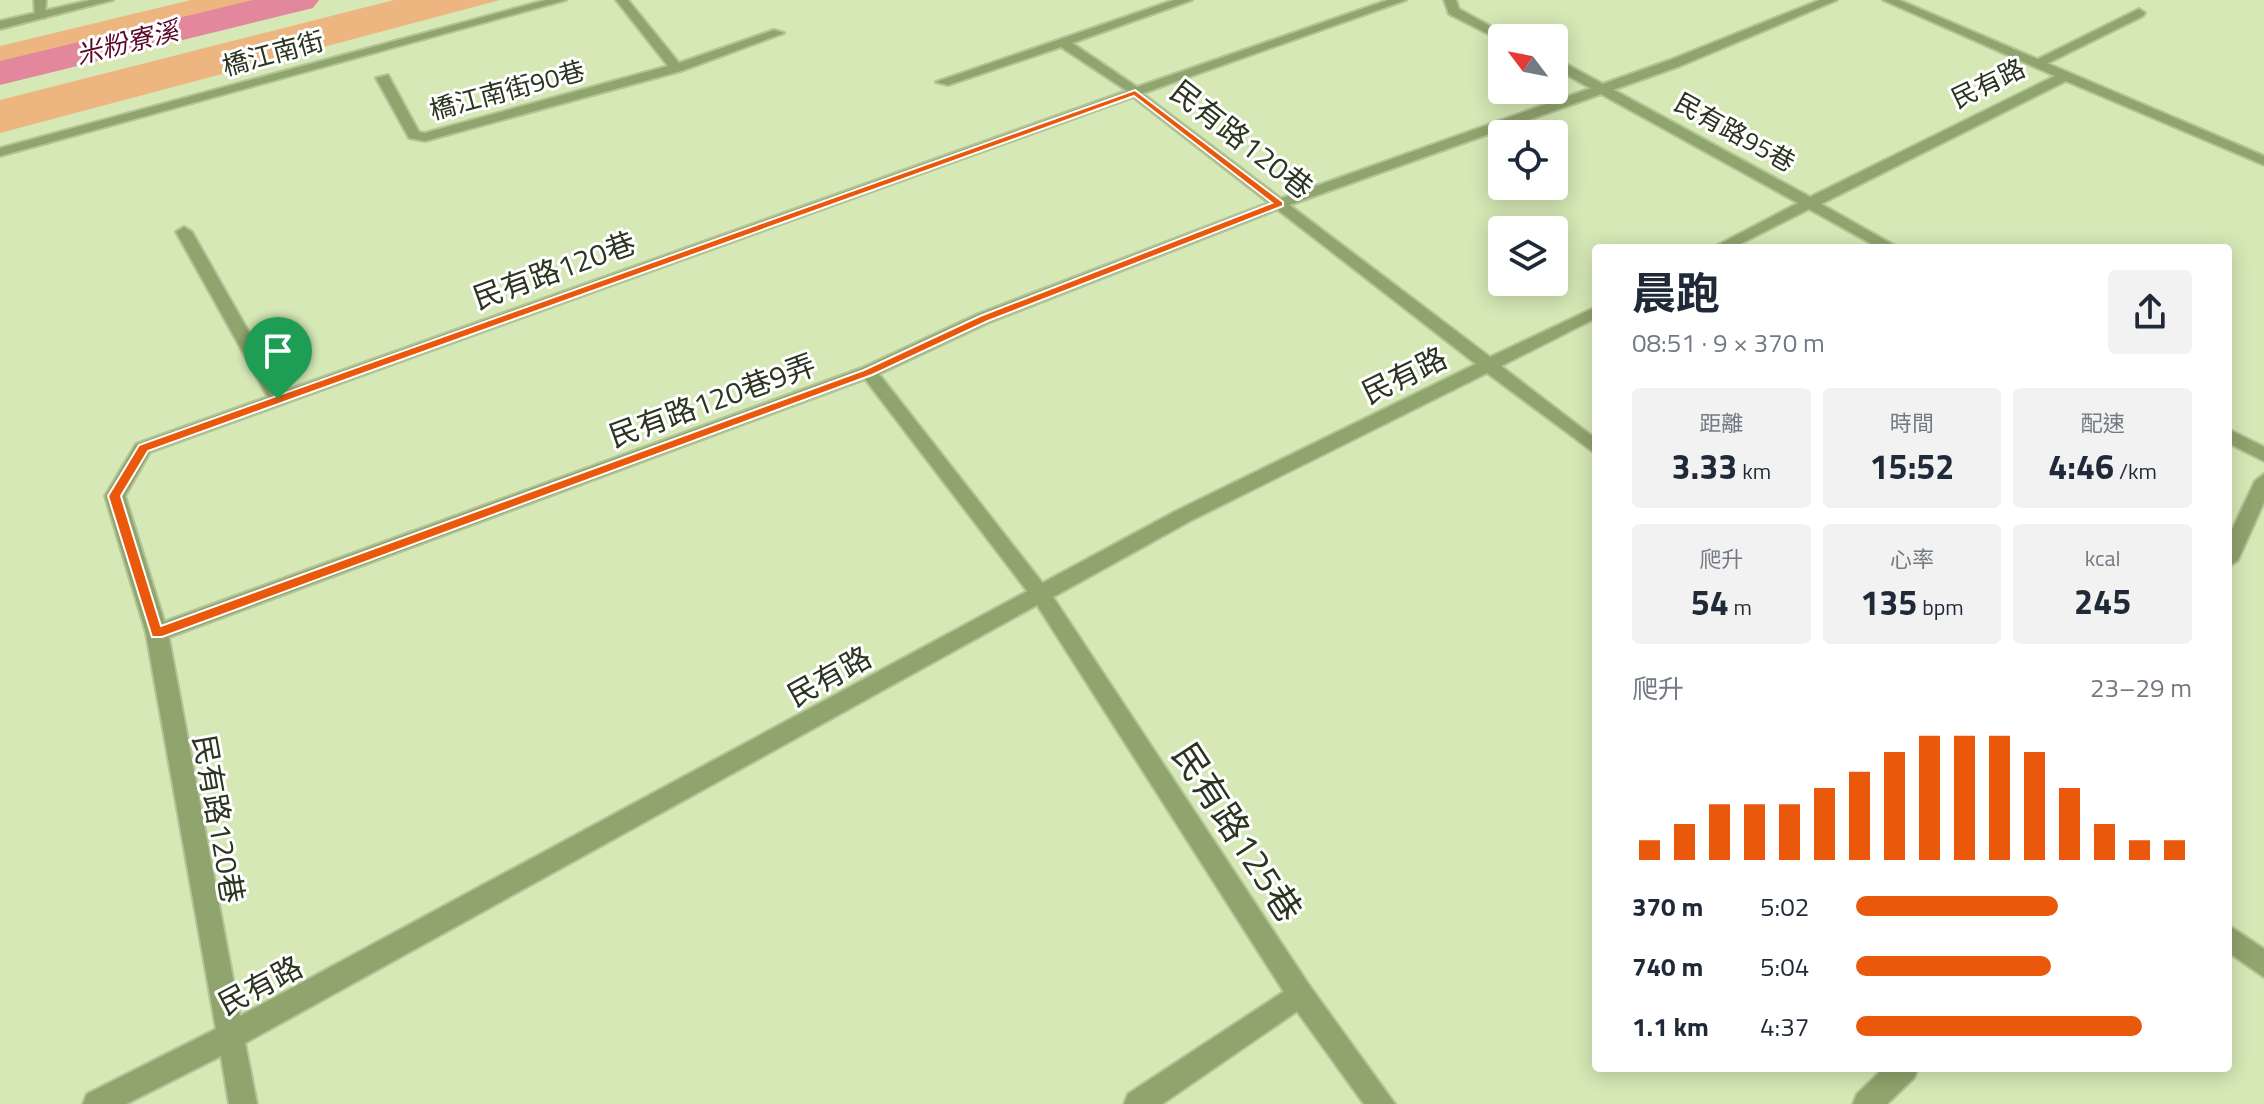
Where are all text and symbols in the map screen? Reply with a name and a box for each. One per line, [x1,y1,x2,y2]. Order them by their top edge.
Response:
water label: 米粉寮溪 [72,10,186,74]
street label: 橋江南街 [218,21,328,85]
north arrow [1488,24,1568,104]
map controls [1488,24,1568,296]
street label: 民有路 [1944,48,2032,118]
street label: 橋江南街90巷 [425,51,589,129]
street label: 民有路120巷 [1161,68,1323,210]
street label: 民有路95巷 [1667,83,1803,181]
button: locate [1488,120,1568,200]
button: layers [1488,216,1568,296]
street label: 民有路120巷 [466,219,642,321]
text: 晨跑 [1632,259,1720,326]
button: share [2108,270,2192,354]
pin [244,317,312,399]
text: 08:51 · 9 × 370 m [1632,323,1825,362]
icon: arrive [256,329,300,373]
street label: 民有路 [1353,335,1455,415]
street label: 民有路120巷9弄 [602,341,822,459]
text: 距離 [1699,406,1743,440]
text: 時間 [1890,406,1934,440]
text: 配速 [2081,406,2125,440]
text: 3.33 [1672,440,1737,492]
text: 15:52 [1870,440,1954,492]
text: 4:46 [2048,440,2114,492]
text: km [1737,454,1771,488]
text: /km [2114,454,2157,488]
text: kcal [2085,541,2121,575]
text: 爬升 [1699,542,1743,576]
text: 心率 [1890,542,1934,576]
text: 245 [2074,575,2131,627]
text: 54 [1691,576,1729,628]
text: 135 [1860,576,1917,628]
text: m [1729,590,1752,624]
text: bpm [1917,590,1964,624]
street label: 民有路 [778,634,880,718]
text: 23–29 m [2090,668,2192,707]
text: 爬升 [1632,669,1684,708]
street label: 民有路120巷 [182,731,256,907]
street label: 民有路125巷 [1159,731,1317,933]
text: 370 m [1632,887,1703,926]
text: 5:02 [1760,887,1809,926]
street label: 民有路 [209,944,311,1026]
text: 740 m [1632,947,1703,986]
text: 5:04 [1760,947,1809,986]
text: 1.1 km [1632,1007,1709,1046]
text: 4:37 [1760,1007,1809,1046]

